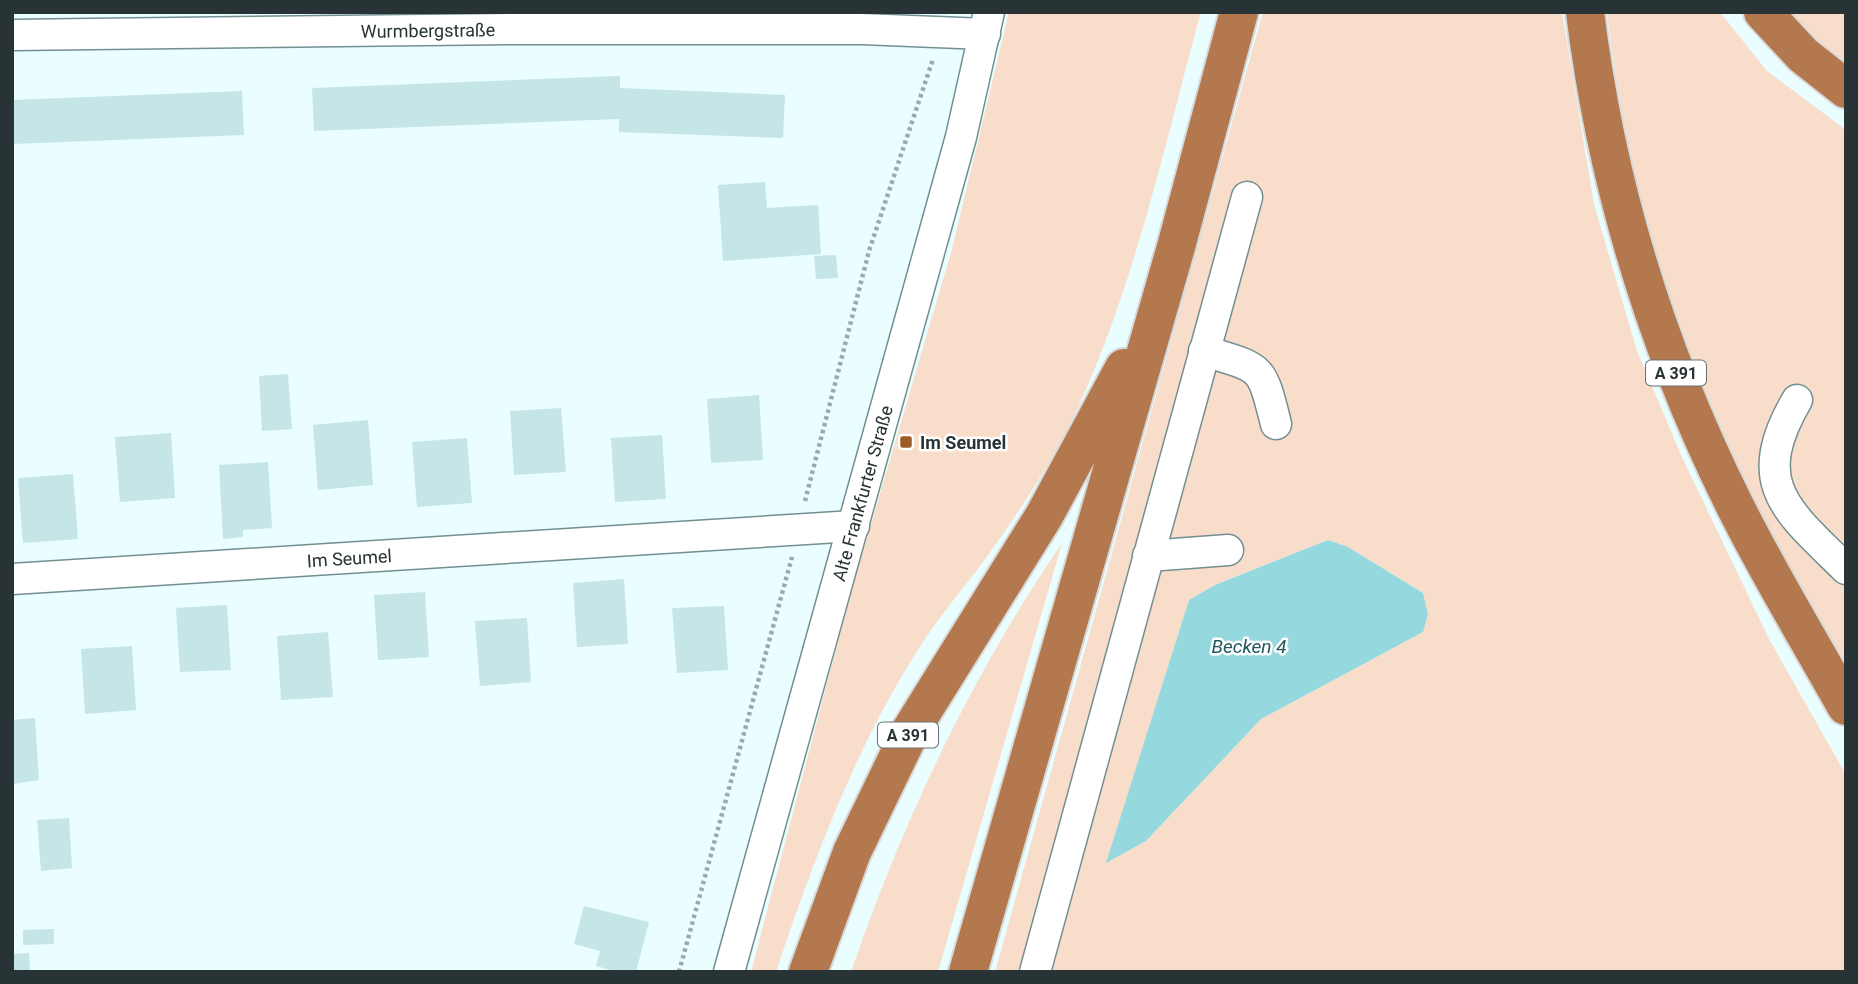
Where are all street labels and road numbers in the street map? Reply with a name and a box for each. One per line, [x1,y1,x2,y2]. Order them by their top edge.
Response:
street label: Wurmbergstraße [361,19,495,41]
road number: A 391 [1646,360,1706,386]
street label: Alte Frankfurter Straße [828,403,896,583]
street label: Im Seumel [306,545,392,571]
road number: A 391 [878,722,938,748]

